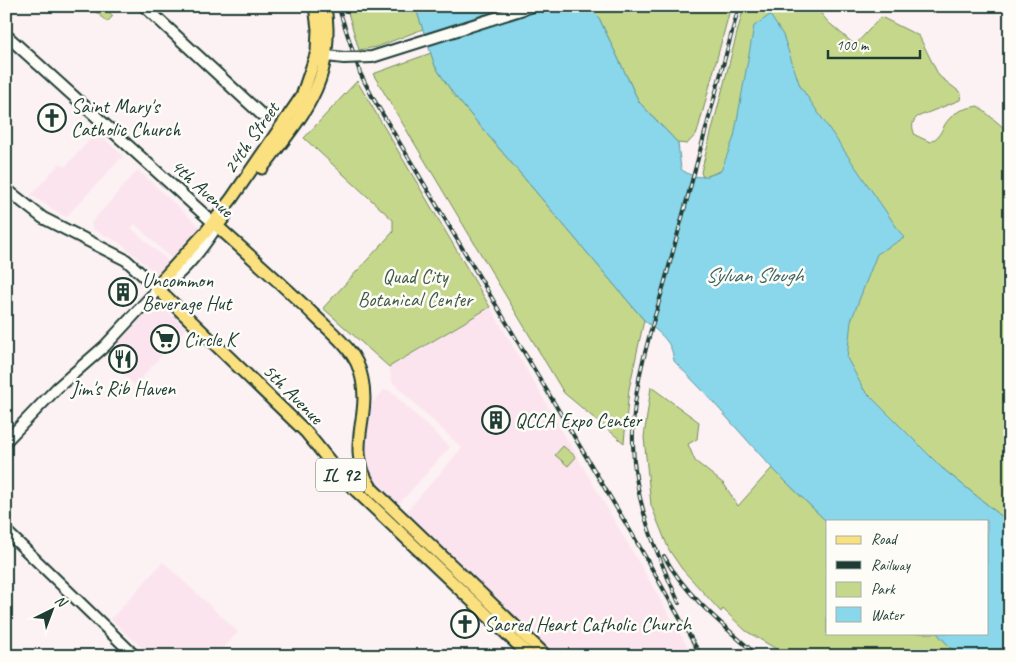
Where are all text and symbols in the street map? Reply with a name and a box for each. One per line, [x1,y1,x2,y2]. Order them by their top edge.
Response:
scale bar [828,28,921,60]
text: 100 m [836,36,870,55]
place label: Saint Mary's Catholic Church [71,94,181,142]
street label: 24th Street [217,95,286,179]
church icon: Saint Mary's Catholic Church [37,103,67,133]
street label: 4th Avenue [166,153,240,224]
water label: Sylvan Slough [705,262,805,288]
park label: Quad City Botanical Center [358,264,474,312]
place label: Uncommon Beverage Hut [142,268,234,316]
building icon: Uncommon Beverage Hut [108,277,138,307]
supermarket icon: Circle K [150,324,180,354]
place label: Circle K [184,327,240,352]
restaurant icon: Jim's Rib Haven [108,344,138,374]
street label: 5th Avenue [257,358,330,431]
place label: Jim's Rib Haven [70,376,176,401]
building icon: QCCA Expo Center [481,405,511,435]
place label: QCCA Expo Center [515,408,643,433]
road number: IL 92 [316,458,366,492]
legend [826,520,988,634]
text: Road [871,530,898,549]
text: Railway [871,556,912,575]
text: Park [871,580,896,599]
north arrow [28,584,78,634]
text: N [51,591,71,611]
text: Water [871,606,905,625]
church icon: Sacred Heart Catholic Church [450,609,480,639]
place label: Sacred Heart Catholic Church [484,612,693,637]

